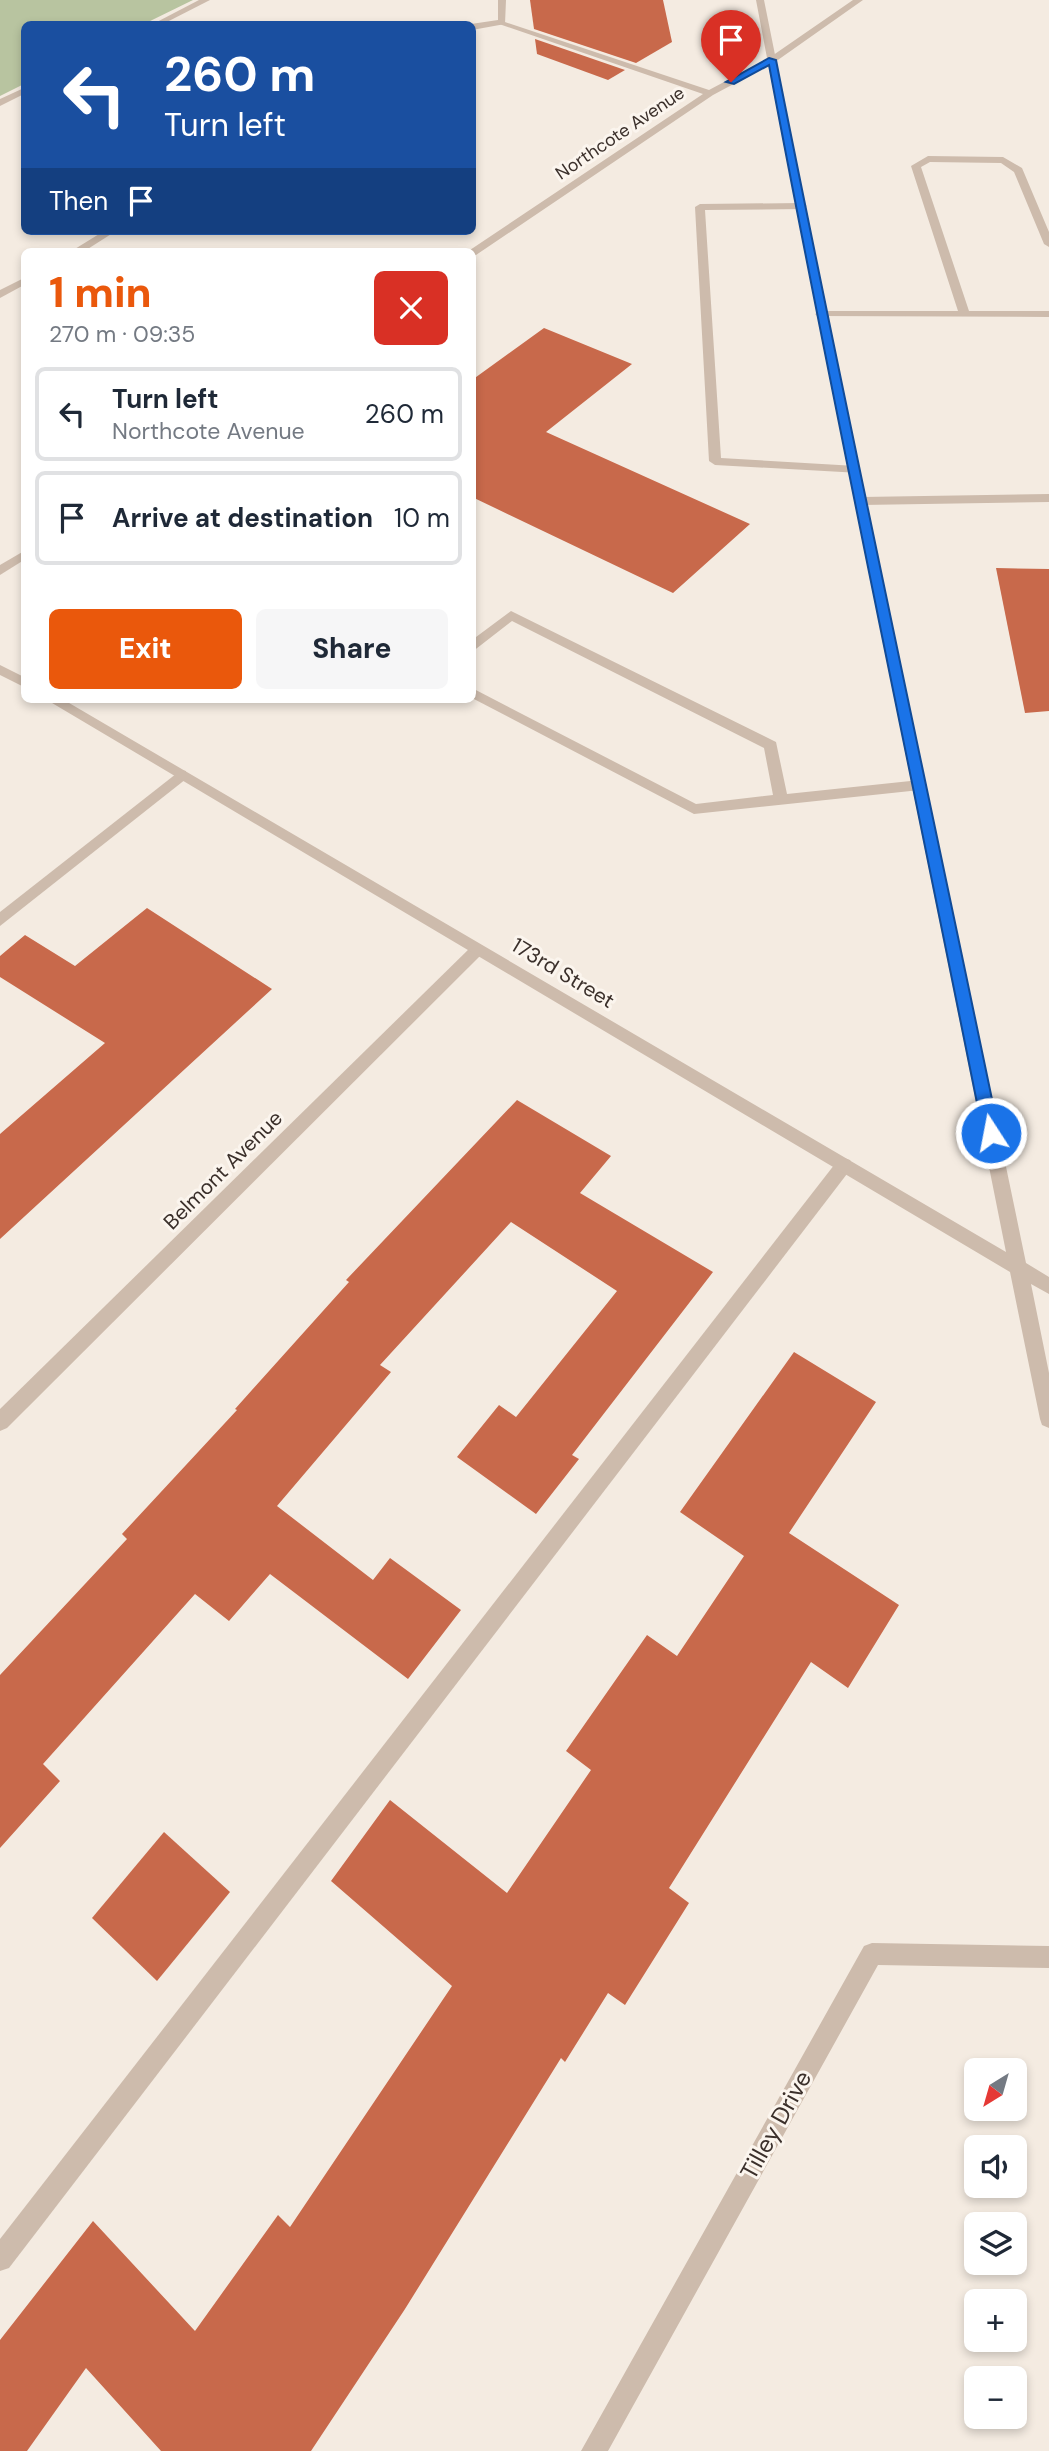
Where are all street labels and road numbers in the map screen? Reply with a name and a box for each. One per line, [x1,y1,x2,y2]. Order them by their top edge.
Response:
street label: Northcote Avenue [551,81,689,185]
street label: 173rd Street [506,931,620,1015]
street label: Belmont Avenue [157,1104,289,1236]
street label: Tilley Drive [733,2065,818,2185]

